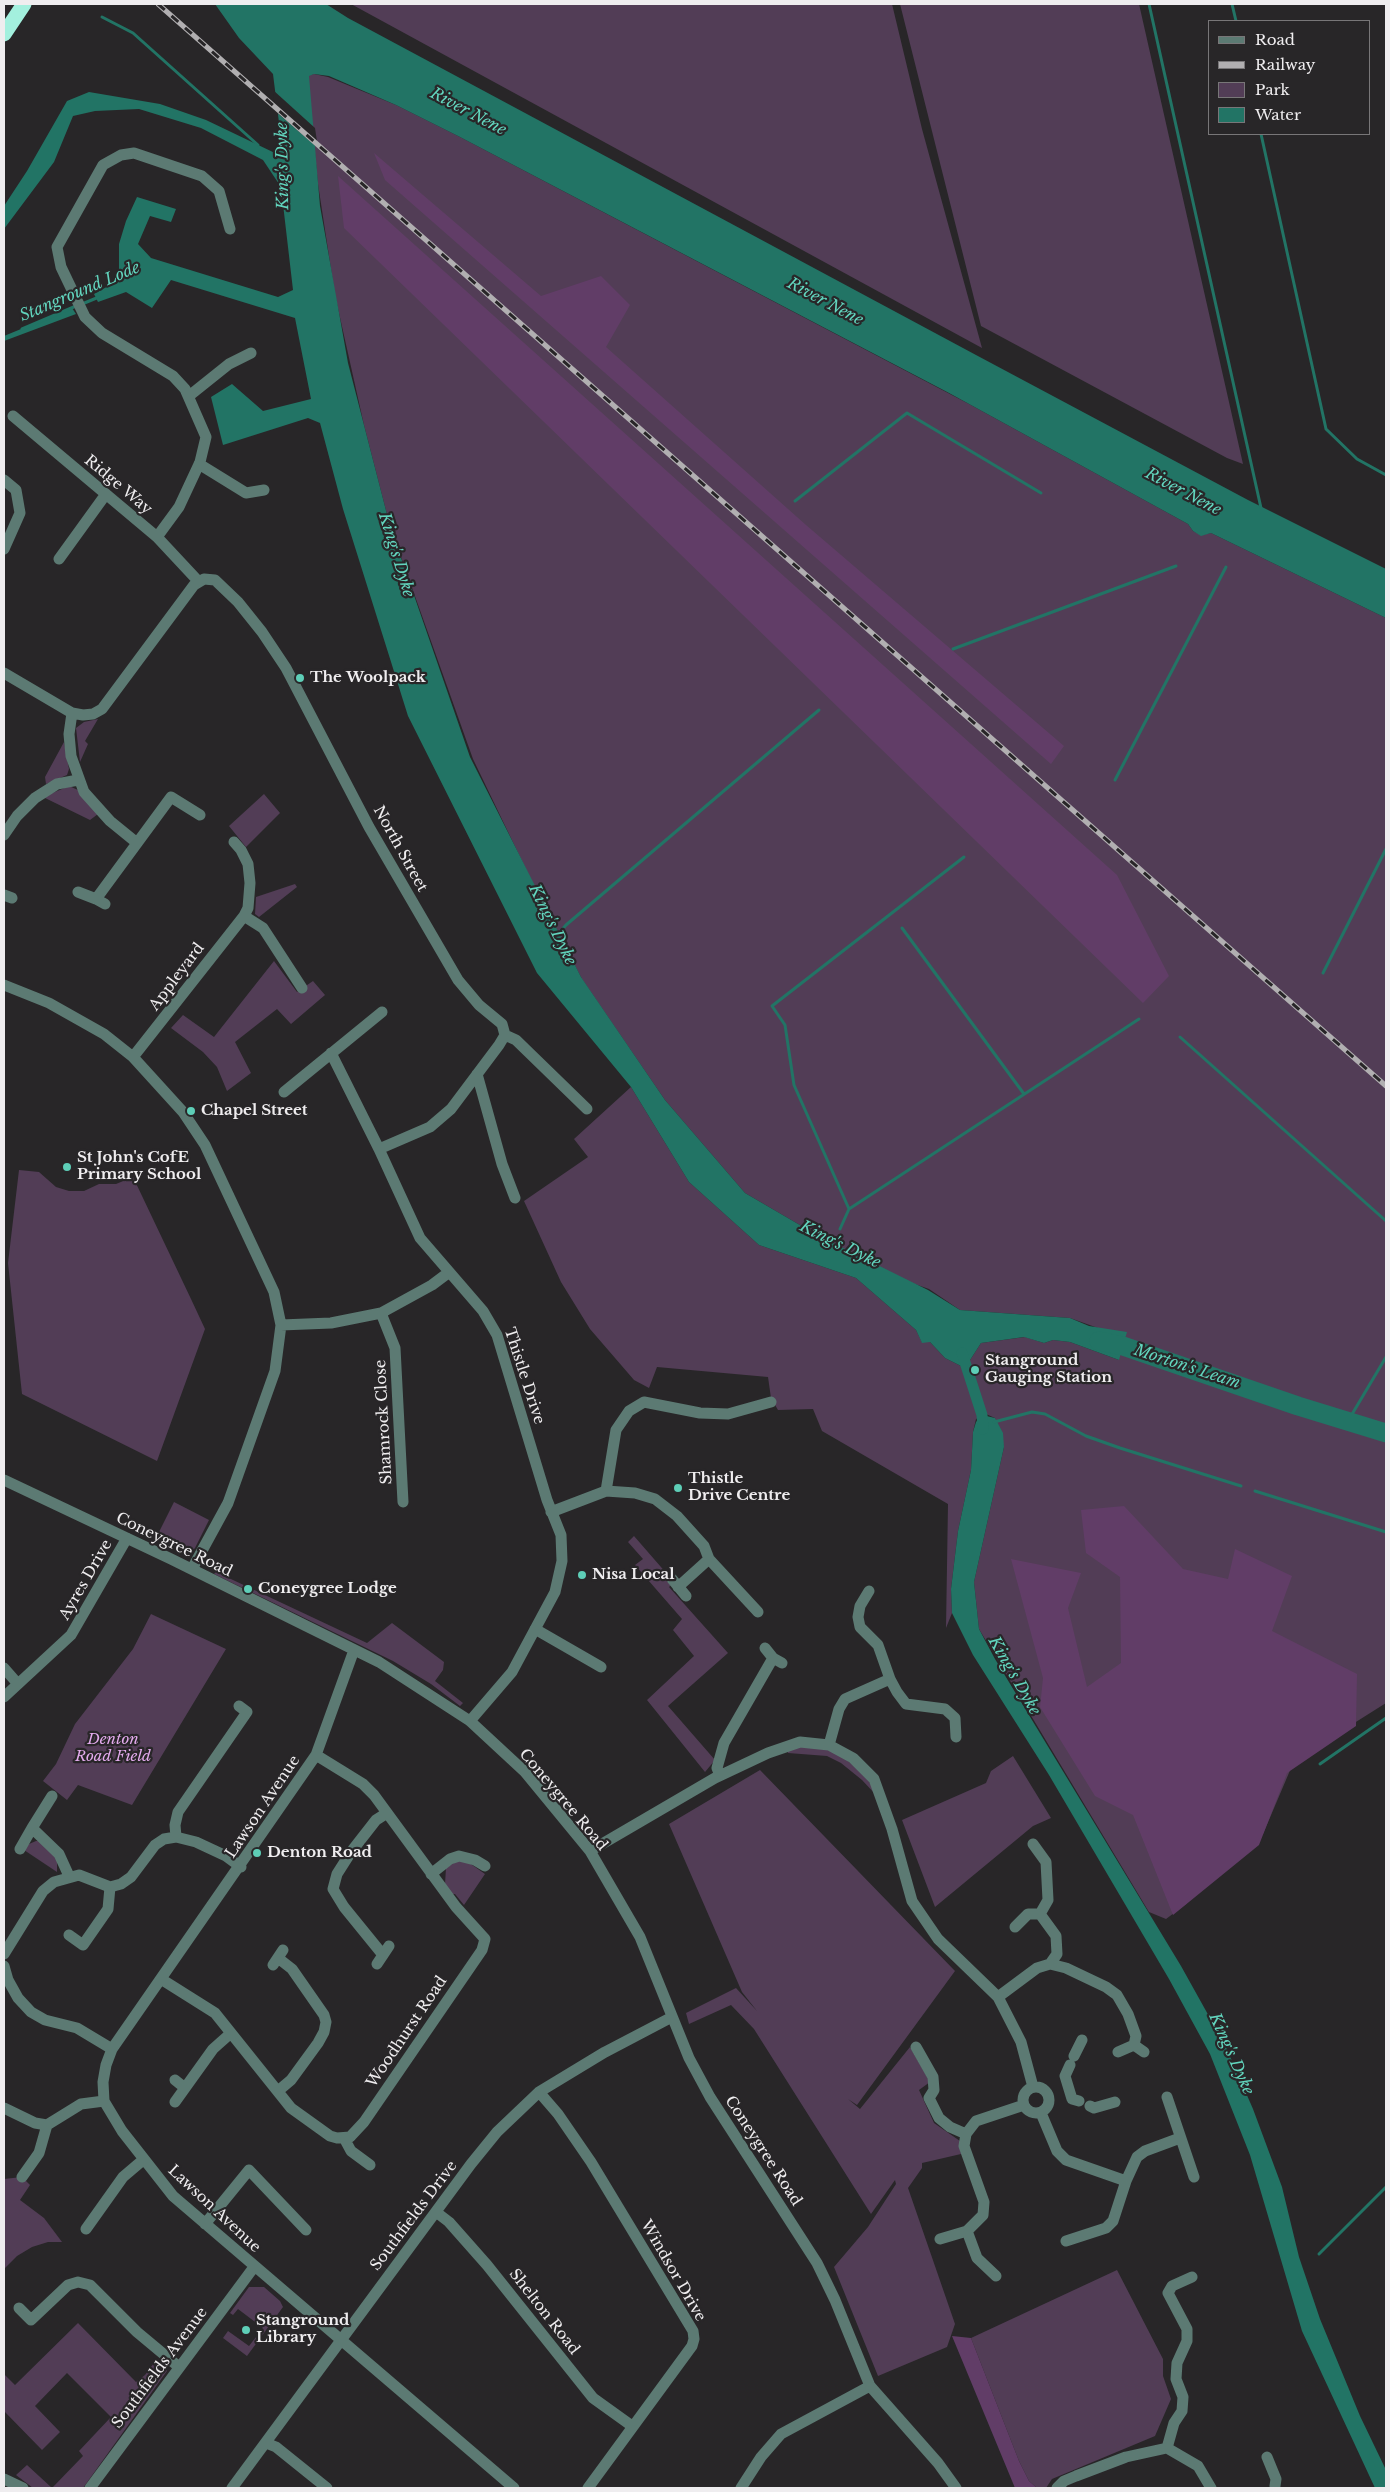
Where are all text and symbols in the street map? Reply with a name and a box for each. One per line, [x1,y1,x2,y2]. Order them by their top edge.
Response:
legend [1208,20,1370,135]
text: Road [1255,30,1295,49]
text: Railway [1255,55,1315,74]
text: Park [1255,80,1290,99]
water label: River Nene [427,84,509,140]
text: Water [1255,105,1301,124]
water label: King's Dyke [273,122,293,210]
water label: Stanground Lode [17,258,143,326]
water label: River Nene [784,274,866,330]
street label: Ridge Way [81,452,155,518]
water label: River Nene [1142,464,1224,520]
water label: King's Dyke [374,510,418,600]
place label: The Woolpack [310,669,426,687]
marker: The Woolpack [294,672,306,684]
street label: North Street [369,803,431,895]
water label: King's Dyke [524,881,580,969]
street label: Appleyard [146,940,208,1014]
place label: Chapel Street [201,1102,307,1120]
marker: Chapel Street [185,1105,197,1117]
place label: St John's CofE Primary School [77,1149,201,1184]
marker: St John's CofE Primary School [61,1161,73,1173]
water label: King's Dyke [796,1217,884,1273]
street label: Thistle Drive [500,1325,548,1427]
water label: Morton's Leam [1132,1341,1242,1393]
place label: Stanground Gauging Station [985,1352,1112,1387]
street label: Shamrock Close [372,1359,396,1485]
marker: Stanground Gauging Station [969,1364,981,1376]
place label: Thistle Drive Centre [688,1470,790,1505]
marker: Thistle Drive Centre [672,1482,684,1494]
street label: Coneygree Road [113,1509,235,1581]
street label: Ayres Drive [56,1537,116,1623]
place label: Nisa Local [592,1566,675,1584]
marker: Nisa Local [576,1569,588,1581]
place label: Coneygree Lodge [258,1580,397,1598]
marker: Coneygree Lodge [242,1583,254,1595]
water label: King's Dyke [984,1633,1044,1719]
park label: Denton Road Field [75,1731,151,1766]
street label: Coneygree Road [515,1745,611,1855]
street label: Lawson Avenue [222,1752,304,1862]
place label: Denton Road [267,1844,372,1862]
marker: Denton Road [251,1847,263,1859]
street label: Woodhurst Road [363,1973,451,2091]
water label: King's Dyke [1204,2010,1258,2098]
street label: Coneygree Road [721,2093,805,2209]
street label: Southfields Drive [367,2158,461,2274]
street label: Lawson Avenue [164,2162,264,2256]
street label: Windsor Drive [637,2217,709,2325]
street label: Shelton Road [505,2266,583,2358]
street label: Southfields Avenue [109,2304,211,2432]
place label: Stanground Library [256,2312,349,2347]
marker: Stanground Library [240,2324,252,2336]

